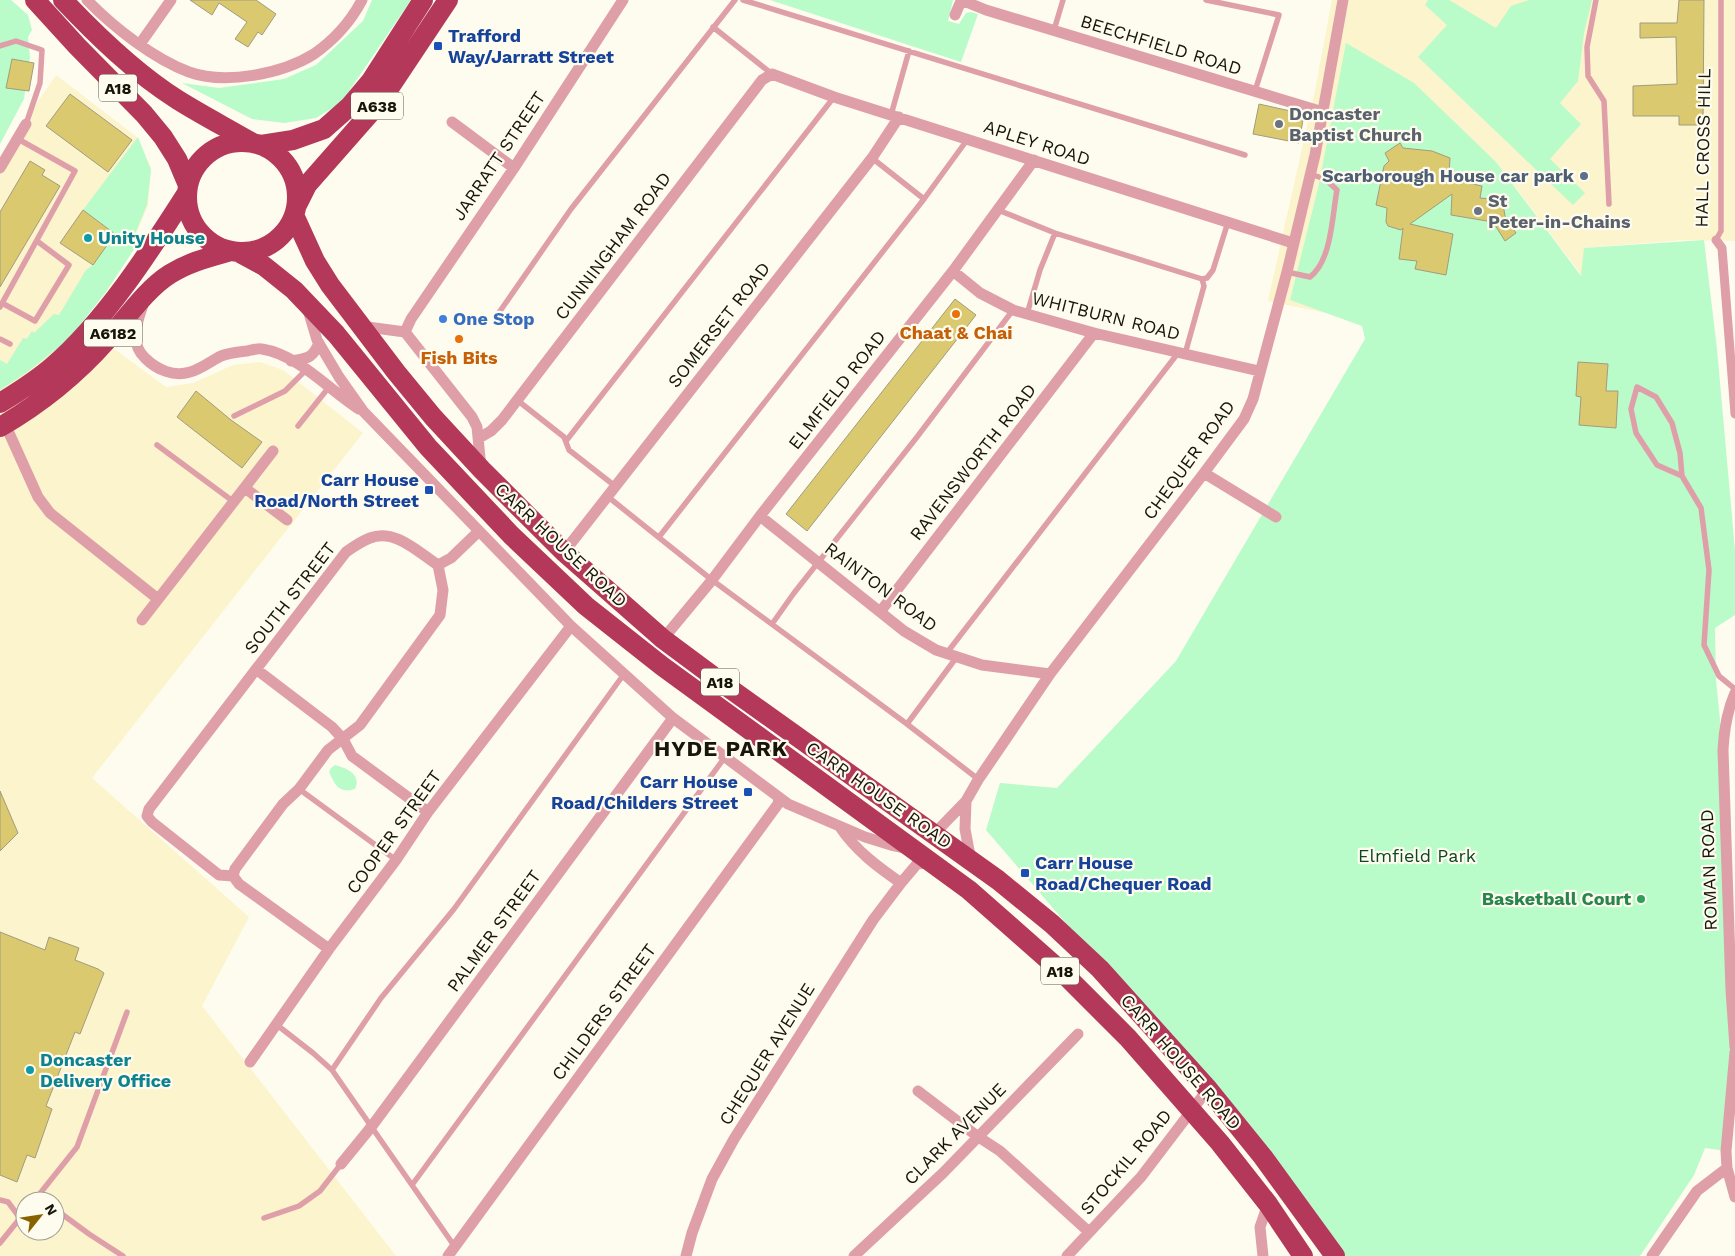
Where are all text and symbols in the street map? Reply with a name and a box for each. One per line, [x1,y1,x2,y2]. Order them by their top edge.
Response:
street label: BEECHFIELD ROAD [1078,10,1244,79]
place label: Trafford Way/Jarratt Street [448,25,614,67]
marker: Trafford Way/Jarratt Street [432,40,444,52]
street label: HALL CROSS HILL [1691,68,1714,228]
road number: A18 [99,75,137,102]
street label: JARRATT STREET [448,87,550,224]
road number: A638 [351,92,403,120]
place label: Doncaster Baptist Church [1289,103,1422,145]
street label: APLEY ROAD [981,115,1093,170]
marker: Doncaster Baptist Church [1273,118,1285,130]
place label: Scarborough House car park [1322,165,1575,186]
street label: CUNNINGHAM ROAD [550,168,675,324]
marker: Scarborough House car park [1578,170,1590,182]
place label: St Peter-in-Chains [1488,190,1631,232]
marker: St Peter-in-Chains [1472,205,1484,217]
place label: Unity House [98,227,205,248]
marker: Unity House [82,232,94,244]
street label: SOMERSET ROAD [663,258,774,392]
street label: WHITBURN ROAD [1030,287,1183,344]
place label: One Stop [453,308,535,329]
marker: Chaat & Chai [950,308,962,320]
marker: One Stop [437,313,449,325]
road number: A6182 [84,319,142,346]
place label: Chaat & Chai [899,322,1013,343]
street label: ELMFIELD ROAD [784,326,890,453]
marker: Fish Bits [453,333,465,345]
place label: Fish Bits [420,347,498,368]
street label: RAVENSWORTH ROAD [905,379,1040,544]
street label: CHEQUER ROAD [1138,396,1239,523]
place label: Carr House Road/North Street [254,469,419,511]
street label: CARR HOUSE ROAD [491,478,632,611]
marker: Carr House Road/North Street [423,484,435,496]
street label: RAINTON ROAD [821,537,942,636]
street label: SOUTH STREET [240,538,340,658]
road number: A18 [701,669,739,696]
district label: HYDE PARK [654,736,788,761]
street label: CARR HOUSE ROAD [803,736,956,853]
street label: COOPER STREET [342,766,446,898]
place label: Carr House Road/Childers Street [551,771,738,813]
marker: Carr House Road/Childers Street [742,786,754,798]
street label: ROMAN ROAD [1696,809,1721,931]
park label: Elmfield Park [1358,845,1476,866]
place label: Carr House Road/Chequer Road [1035,852,1212,894]
street label: PALMER STREET [442,866,545,996]
marker: Carr House Road/Chequer Road [1019,867,1031,879]
place label: Basketball Court [1482,888,1631,909]
marker: Basketball Court [1635,893,1647,905]
street label: CHILDERS STREET [547,939,660,1084]
road number: A18 [1041,958,1079,984]
street label: CHEQUER AVENUE [714,979,819,1129]
street label: CARR HOUSE ROAD [1117,990,1246,1134]
place label: Doncaster Delivery Office [40,1049,171,1091]
marker: Doncaster Delivery Office [24,1064,36,1076]
street label: CLARK AVENUE [899,1078,1010,1189]
street label: STOCKIL ROAD [1076,1105,1176,1218]
north arrow [15,1191,65,1241]
text: N [42,1201,61,1218]

